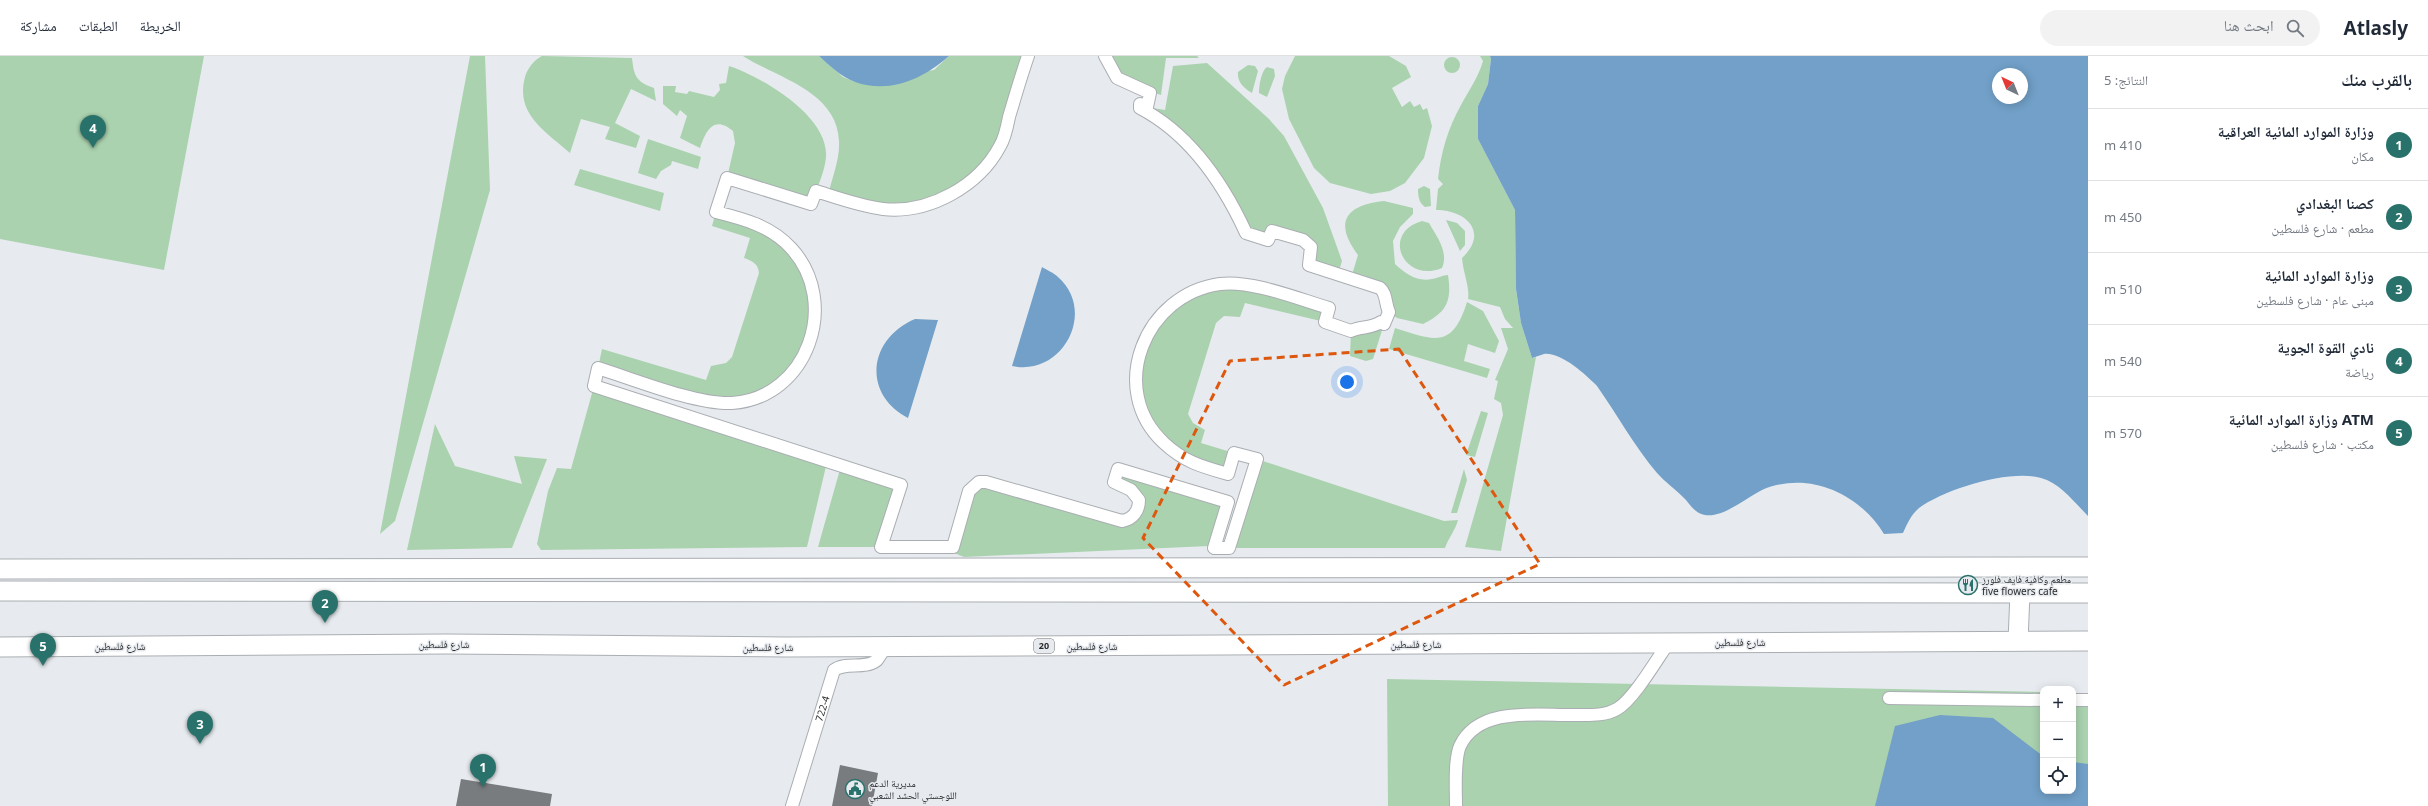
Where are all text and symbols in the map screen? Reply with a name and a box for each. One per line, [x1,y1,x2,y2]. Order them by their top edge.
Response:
search box [2040,10,2320,46]
text: ابحث هنا [2224,15,2274,35]
text: Atlasly [2344,15,2408,41]
text: مشاركة [20,16,57,35]
text: الطبقات [79,16,118,35]
text: الخريطة [140,16,181,35]
icon: search [2284,17,2306,39]
north arrow [1992,68,2028,104]
text: بالقرب منك [2341,68,2412,91]
text: النتائج: 5 [2104,71,2148,89]
pin: 4 [80,115,106,148]
text: وزارة الموارد المائية العراقية [2218,121,2374,141]
text: 410 m [2104,136,2142,154]
text: 1 [2395,136,2403,154]
text: مكان [2351,147,2374,165]
text: كصنا البغدادي [2296,193,2374,213]
text: 450 m [2104,208,2142,226]
text: 2 [2395,208,2403,226]
text: مطعم · شارع فلسطين [2272,219,2374,237]
text: وزارة الموارد المائية [2265,265,2374,285]
text: 510 m [2104,280,2142,298]
text: 3 [2395,280,2403,298]
text: مبنى عام · شارع فلسطين [2256,291,2374,309]
text: نادي القوة الجوية [2277,337,2374,357]
text: 540 m [2104,352,2142,370]
text: 4 [2395,352,2403,370]
text: رياضة [2345,363,2374,381]
your location [1337,372,1357,392]
text: ATM وزارة الموارد المائية [2229,409,2374,429]
text: 570 m [2104,424,2142,442]
text: 5 [2395,424,2403,442]
text: مكتب · شارع فلسطين [2271,435,2374,453]
place label: مطعم وكافية فايف فلورز five flowers cafe [1981,572,2072,598]
restaurant icon: مطعم وكافية فايف فلورز five flowers cafe [1957,574,1979,596]
pin: 2 [312,590,338,623]
pin: 5 [30,633,56,666]
street label: شارع فلسطين [1715,635,1766,649]
street label: شارع فلسطين [419,637,470,651]
street label: شارع فلسطين [1391,637,1442,651]
street label: شارع فلسطين [95,639,146,653]
road number: 20 [1034,639,1054,653]
street label: شارع فلسطين [1067,639,1118,653]
street label: شارع فلسطين [743,640,794,654]
map controls [2040,686,2076,794]
button: + [2040,686,2076,722]
street label: 722-4 [812,694,833,723]
pin: 3 [187,711,213,744]
button: − [2040,722,2076,758]
pin: 1 [470,754,496,787]
button: locate [2040,758,2076,794]
place label: مديرية الدعم اللوجستي الحشد الشعبي [869,776,957,804]
public building icon: مديرية الدعم اللوجستي الحشد الشعبي [844,778,866,800]

